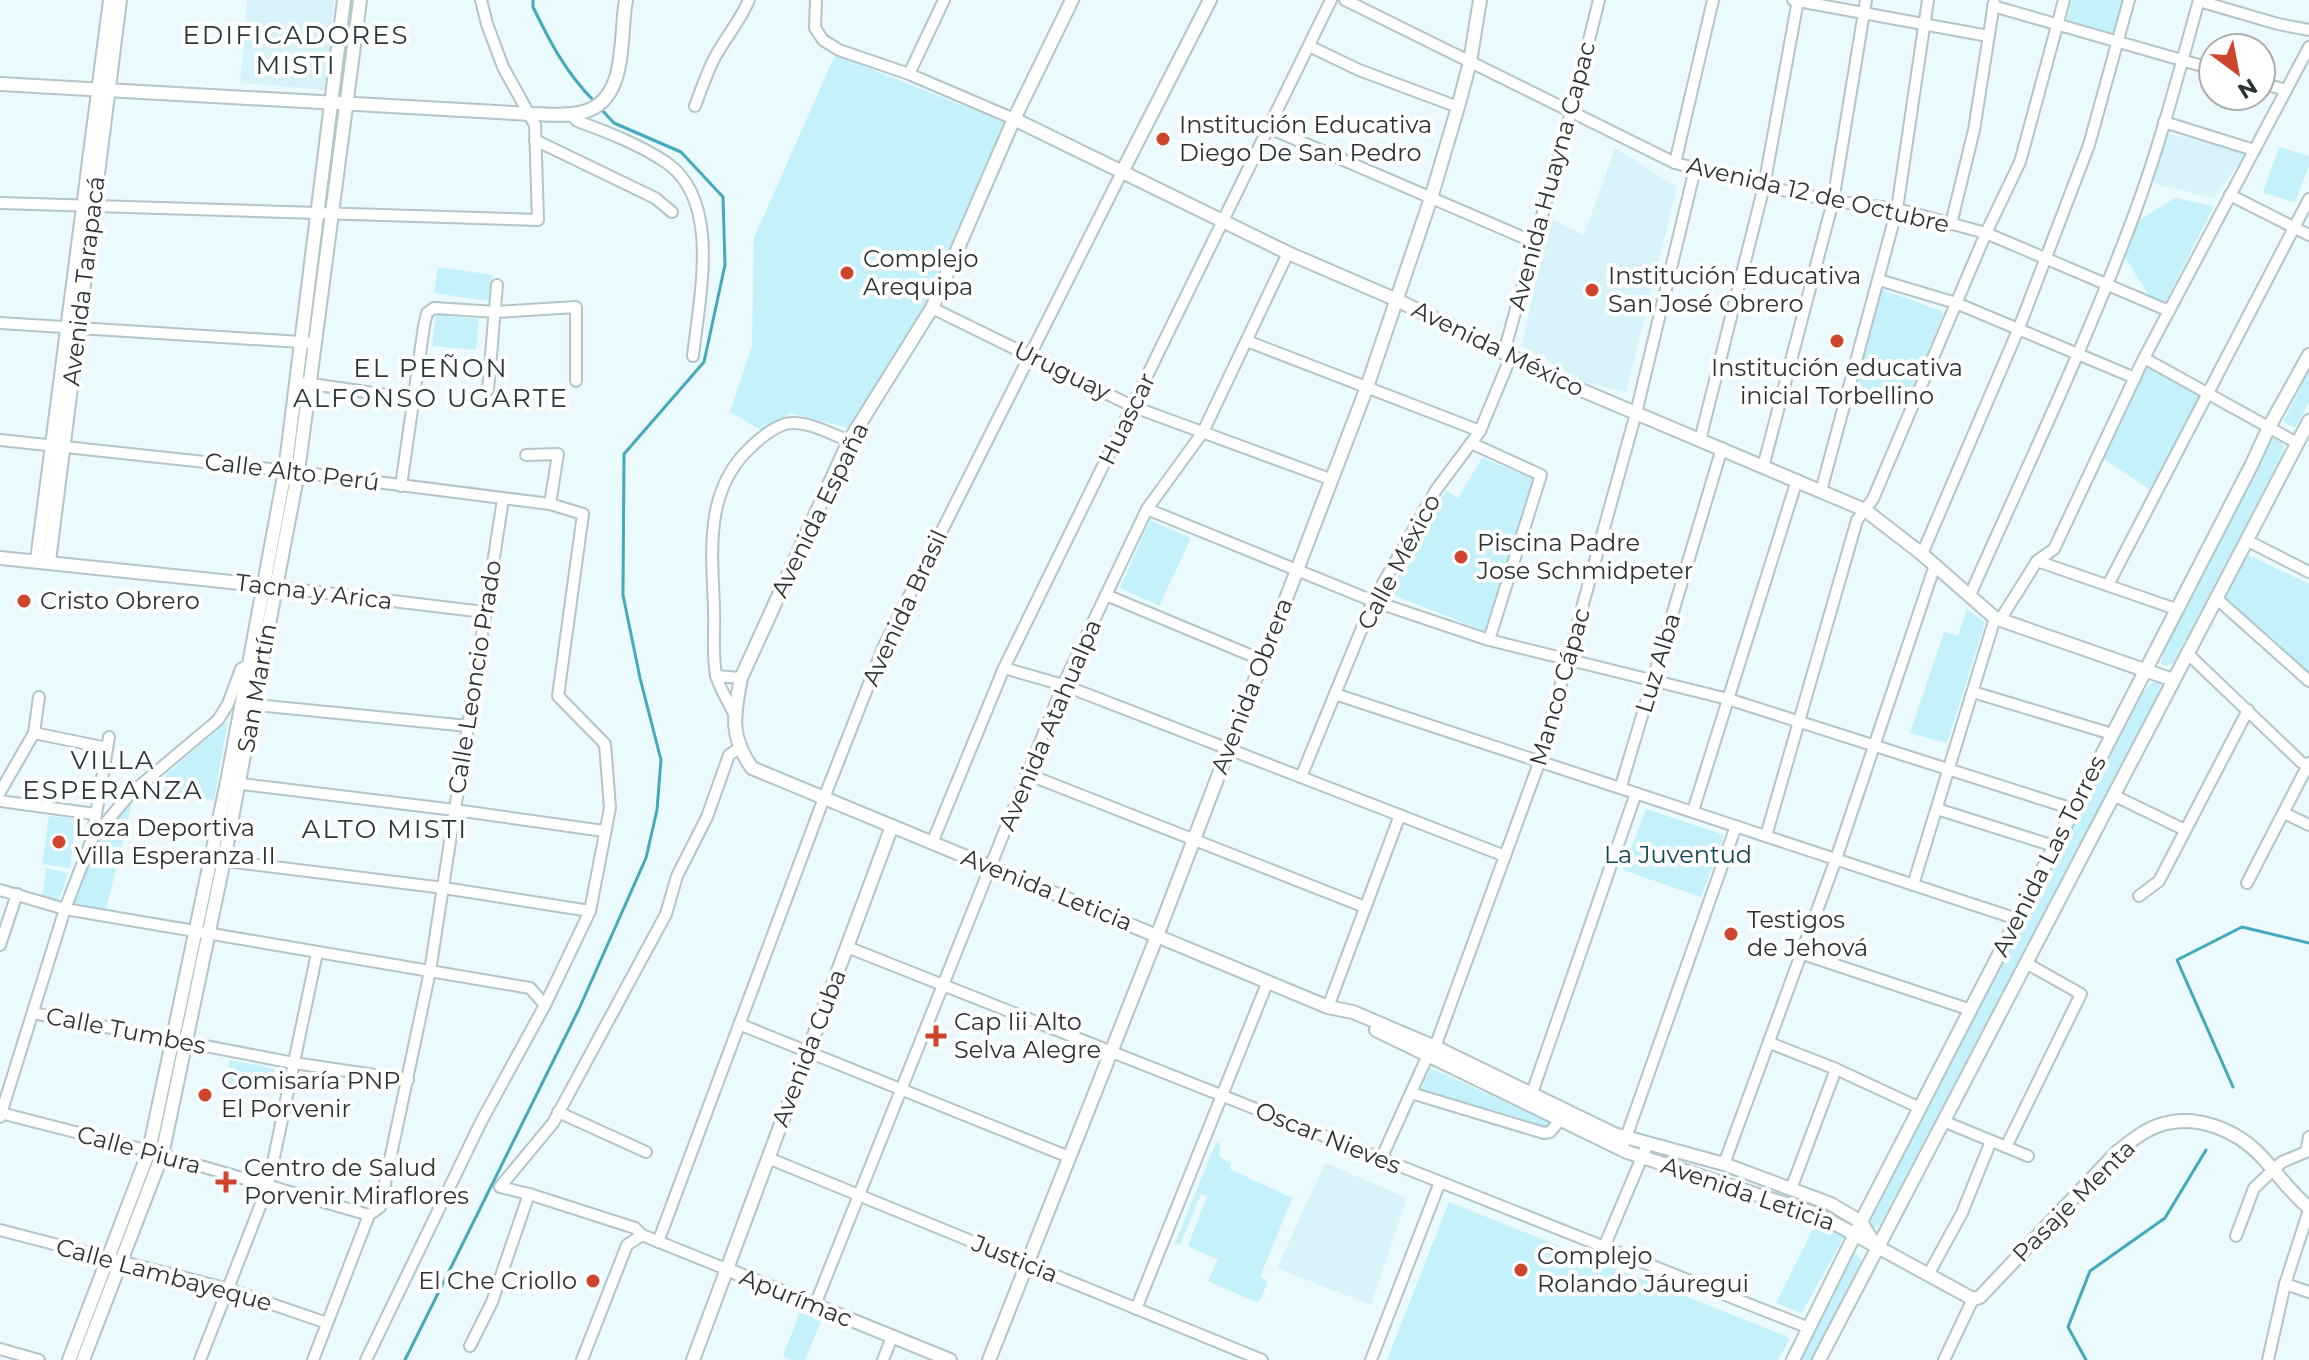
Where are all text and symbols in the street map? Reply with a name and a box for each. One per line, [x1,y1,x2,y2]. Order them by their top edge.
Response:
district label: EDIFICADORES MISTI [182,19,410,81]
north arrow [2197,32,2277,112]
street label: Avenida Huayna Capac [1502,38,1601,313]
text: N [2233,72,2262,105]
place label: Institución Educativa Diego De San Pedro [1179,110,1432,167]
marker: Institución Educativa Diego De San Pedro [1154,130,1172,148]
street label: Avenida 12 de Octubre [1684,150,1952,239]
street label: Avenida Tarapacá [56,174,111,388]
place label: Complejo Arequipa [863,244,979,301]
place label: Institución Educativa San José Obrero [1608,261,1861,318]
marker: Complejo Arequipa [838,264,856,282]
marker: Institución Educativa San José Obrero [1583,281,1601,299]
street label: Avenida México [1407,294,1589,403]
marker: Institución educativa inicial Torbellino [1828,332,1846,350]
street label: Uruguay [1009,335,1115,406]
district label: EL PEÑON ALFONSO UGARTE [293,352,569,414]
place label: Institución educativa inicial Torbellino [1711,353,1963,410]
street label: Huascar [1092,368,1161,470]
street label: Avenida España [765,417,875,602]
street label: Calle Alto Perú [203,446,381,497]
street label: Calle México [1351,489,1446,635]
street label: Avenida Brasil [856,525,953,690]
place label: Piscina Padre Jose Schmidpeter [1476,528,1693,585]
marker: Piscina Padre Jose Schmidpeter [1452,548,1470,566]
street label: Calle Leoncio Prado [442,558,507,796]
street label: Tacna y Arica [234,568,394,615]
place label: Cristo Obrero [40,586,200,615]
marker: Cristo Obrero [15,592,33,610]
street label: Avenida Obrera [1205,594,1298,778]
street label: Manco Cápac [1523,605,1596,769]
street label: Luz Alba [1629,610,1686,716]
street label: Avenida Atahualpa [992,615,1107,835]
street label: San Martín [231,621,282,755]
district label: VILLA ESPERANZA [22,744,204,806]
street label: Avenida Las Torres [1985,750,2112,961]
place label: Loza Deportiva Villa Esperanza II [75,813,276,870]
district label: ALTO MISTI [302,813,468,845]
marker: Loza Deportiva Villa Esperanza II [50,833,68,851]
park label: La Juventud [1604,840,1752,869]
street label: Avenida Leticia [958,842,1137,937]
place label: Testigos de Jehová [1747,905,1868,962]
marker: Testigos de Jehová [1722,925,1740,943]
street label: Avenida Cuba [765,965,852,1131]
street label: Calle Tumbes [44,1001,208,1060]
place label: Cap Iii Alto Selva Alegre [954,1007,1101,1064]
marker: Cap Iii Alto Selva Alegre [925,1025,947,1047]
place label: Comisaría PNP El Porvenir [221,1066,400,1123]
marker: Comisaría PNP El Porvenir [196,1086,214,1104]
street label: Oscar Nieves [1251,1095,1405,1180]
street label: Calle Piura [74,1119,204,1180]
street label: Pasaje Menta [2006,1133,2141,1268]
street label: Avenida Leticia [1658,1150,1839,1237]
place label: Centro de Salud Porvenir Miraflores [244,1153,469,1210]
marker: Centro de Salud Porvenir Miraflores [215,1171,237,1193]
street label: Justicia [967,1228,1062,1289]
street label: Calle Lambayeque [53,1232,275,1317]
place label: Complejo Rolando Jáuregui [1537,1241,1749,1298]
marker: Complejo Rolando Jáuregui [1512,1261,1530,1279]
street label: Apurímac [736,1262,857,1333]
place label: El Che Criollo [418,1266,577,1295]
marker: El Che Criollo [584,1272,602,1290]

